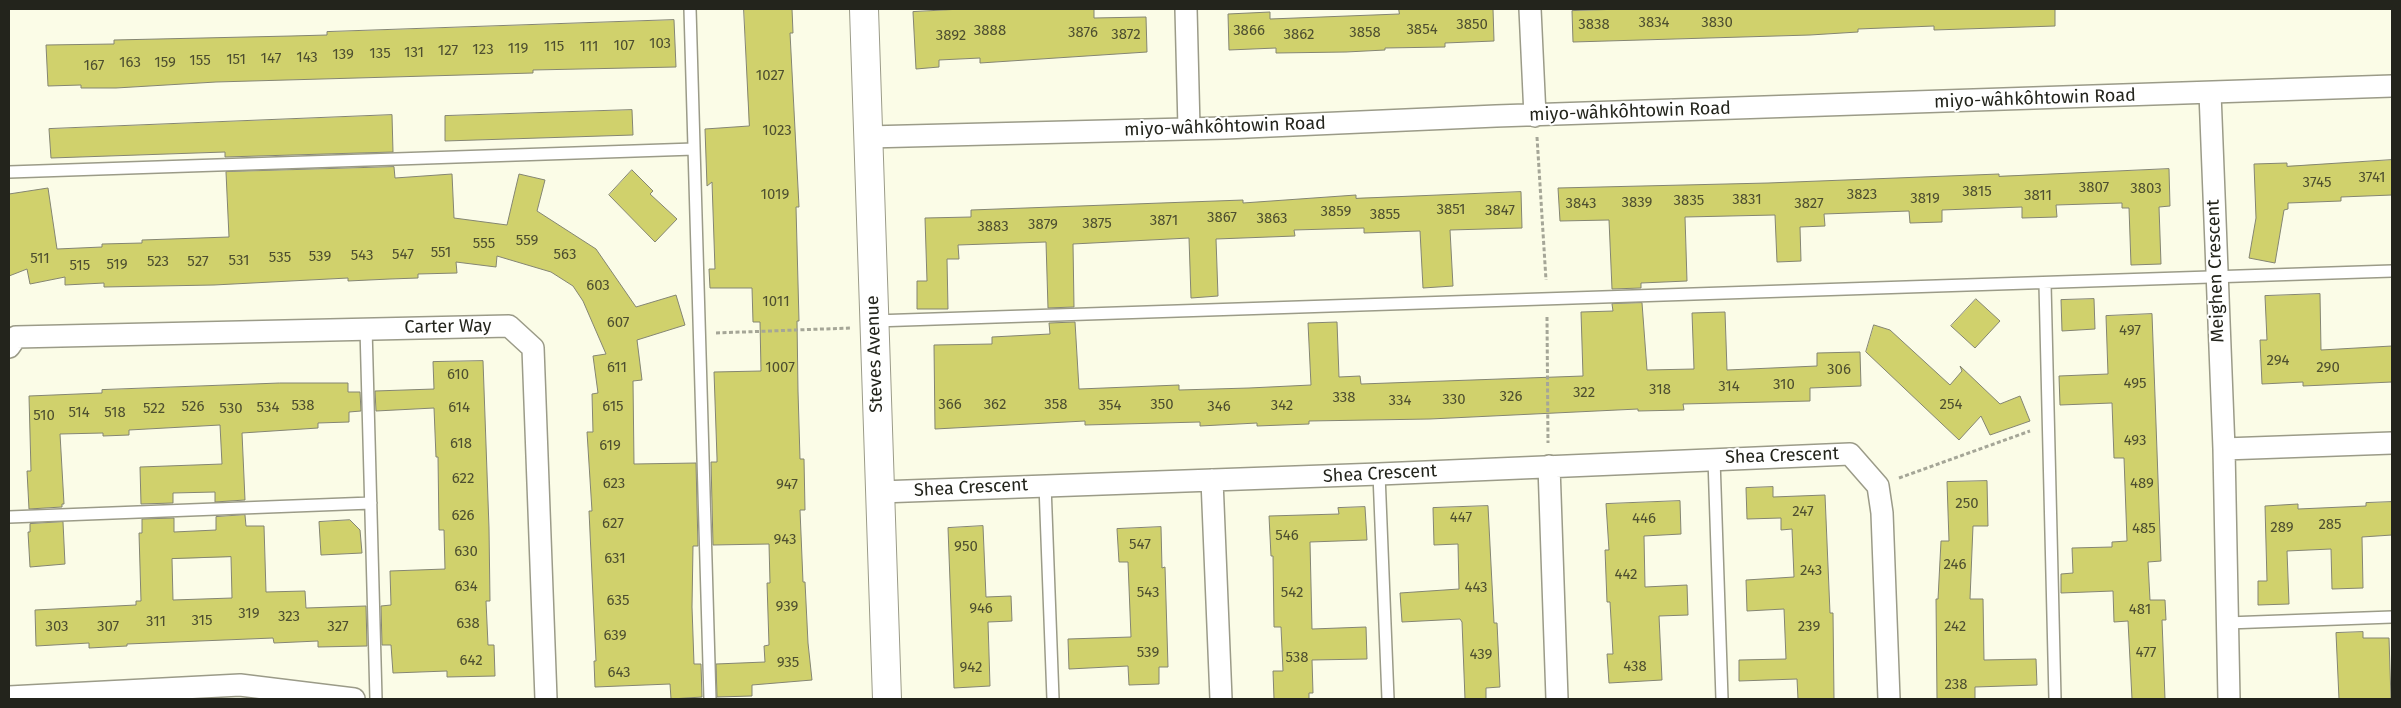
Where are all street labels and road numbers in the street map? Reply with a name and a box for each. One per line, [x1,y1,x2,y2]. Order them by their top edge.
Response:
street label: miyo-wâhkôhtowin Road [1934,85,2136,113]
street label: miyo-wâhkôhtowin Road [1529,98,1731,126]
street label: miyo-wâhkôhtowin Road [1124,113,1326,141]
street label: Meighen Crescent [2203,199,2229,343]
street label: Steves Avenue [862,295,888,413]
street label: Carter Way [404,315,492,339]
street label: Shea Crescent [1725,443,1839,469]
street label: Shea Crescent [1322,460,1438,488]
street label: Shea Crescent [913,474,1029,502]

